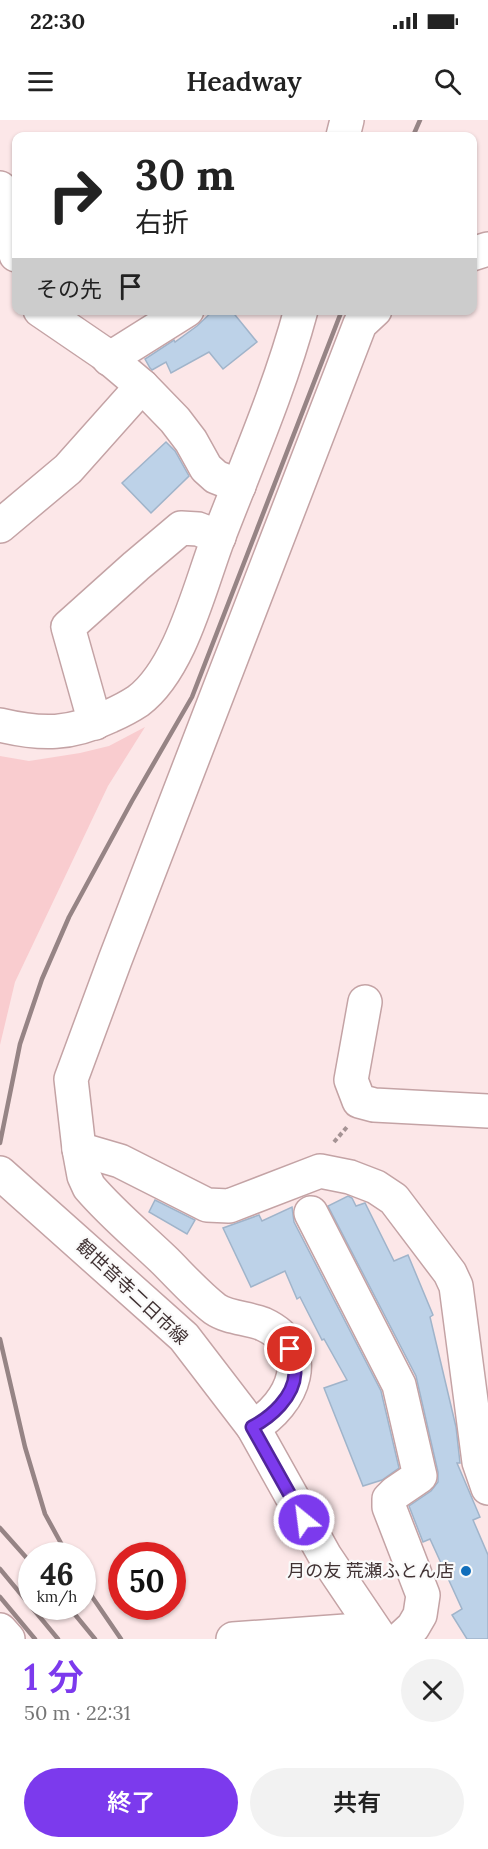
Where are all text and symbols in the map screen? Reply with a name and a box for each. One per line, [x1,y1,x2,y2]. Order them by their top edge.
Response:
text: 22:30 [30,7,85,35]
text: Headway [186,64,302,98]
icon: menu [24,65,57,98]
icon: search [431,65,464,98]
text: 30 m [135,148,235,202]
icon: right [36,156,114,234]
text: 右折 [135,205,189,239]
icon: arrive [114,270,147,303]
text: その先 [36,275,102,303]
street label: 観世音寺二日市線 [72,1234,193,1349]
pin [264,1323,315,1374]
icon: arrive [273,1332,306,1365]
position arrow [272,1488,336,1552]
speed limit sign: 50 [108,1542,186,1620]
text: 46 [40,1555,74,1593]
place label: 月の友 荒瀬ふとん店 [287,1559,454,1582]
marker: 月の友 荒瀬ふとん店 [459,1564,473,1578]
text: km/h [37,1587,77,1606]
text: 1 分 [24,1654,84,1700]
button: close [401,1659,464,1722]
text: 50 m · 22:31 [24,1700,131,1725]
button: 終了 [24,1768,238,1837]
button: 共有 [250,1768,464,1837]

